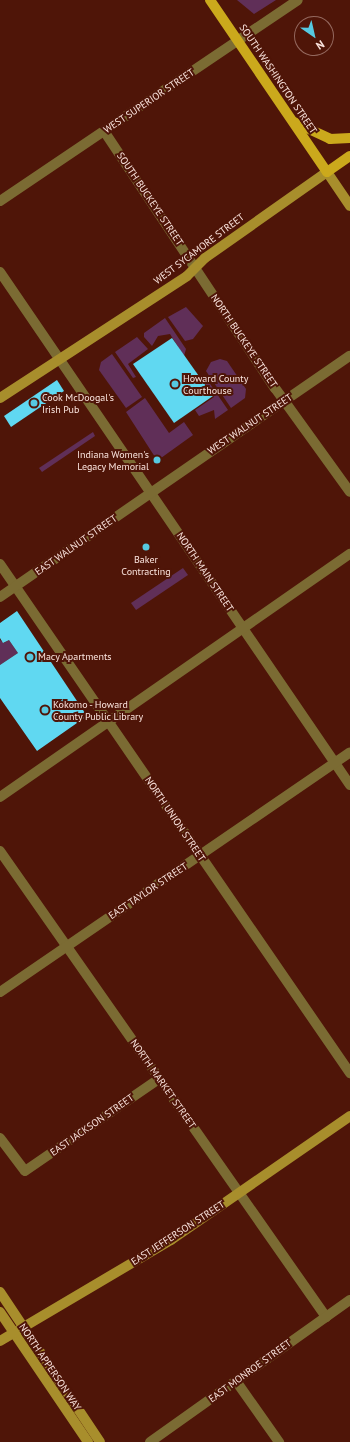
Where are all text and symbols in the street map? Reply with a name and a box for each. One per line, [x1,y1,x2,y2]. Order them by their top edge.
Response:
north arrow [294,16,334,56]
street label: SOUTH WASHINGTON STREET [237,22,319,136]
street label: WEST SUPERIOR STREET [101,66,197,136]
street label: SOUTH BUCKEYE STREET [114,150,186,248]
street label: WEST SYCAMORE STREET [151,211,247,287]
street label: NORTH BUCKEYE STREET [208,292,280,390]
place label: Howard County Courthouse [183,372,248,396]
marker: Howard County Courthouse [170,379,180,389]
place label: Cook McDoogal's Irish Pub [42,391,114,414]
street label: WEST WALNUT STREET [205,391,295,457]
marker: Cook McDoogal's Irish Pub [29,398,39,408]
place label: Indiana Women's Legacy Memorial [77,448,149,472]
marker: Indiana Women's Legacy Memorial [152,455,162,465]
street label: EAST WALNUT STREET [32,512,120,578]
street label: NORTH MAIN STREET [174,530,236,614]
marker: Baker Contracting [141,542,151,552]
place label: Baker Contracting [121,553,171,576]
place label: Macy Apartments [38,651,112,663]
marker: Macy Apartments [25,652,35,662]
place label: Kokomo - Howard County Public Library [53,698,144,722]
marker: Kokomo - Howard County Public Library [40,705,50,715]
street label: NORTH UNION STREET [142,774,208,864]
street label: EAST TAYLOR STREET [106,860,190,922]
street label: NORTH MARKET STREET [128,1037,198,1131]
street label: EAST JACKSON STREET [48,1091,136,1159]
street label: EAST JEFFERSON STREET [129,1198,227,1268]
street label: NORTH APPERSON WAY [16,1321,84,1413]
street label: EAST MONROE STREET [206,1337,294,1405]

